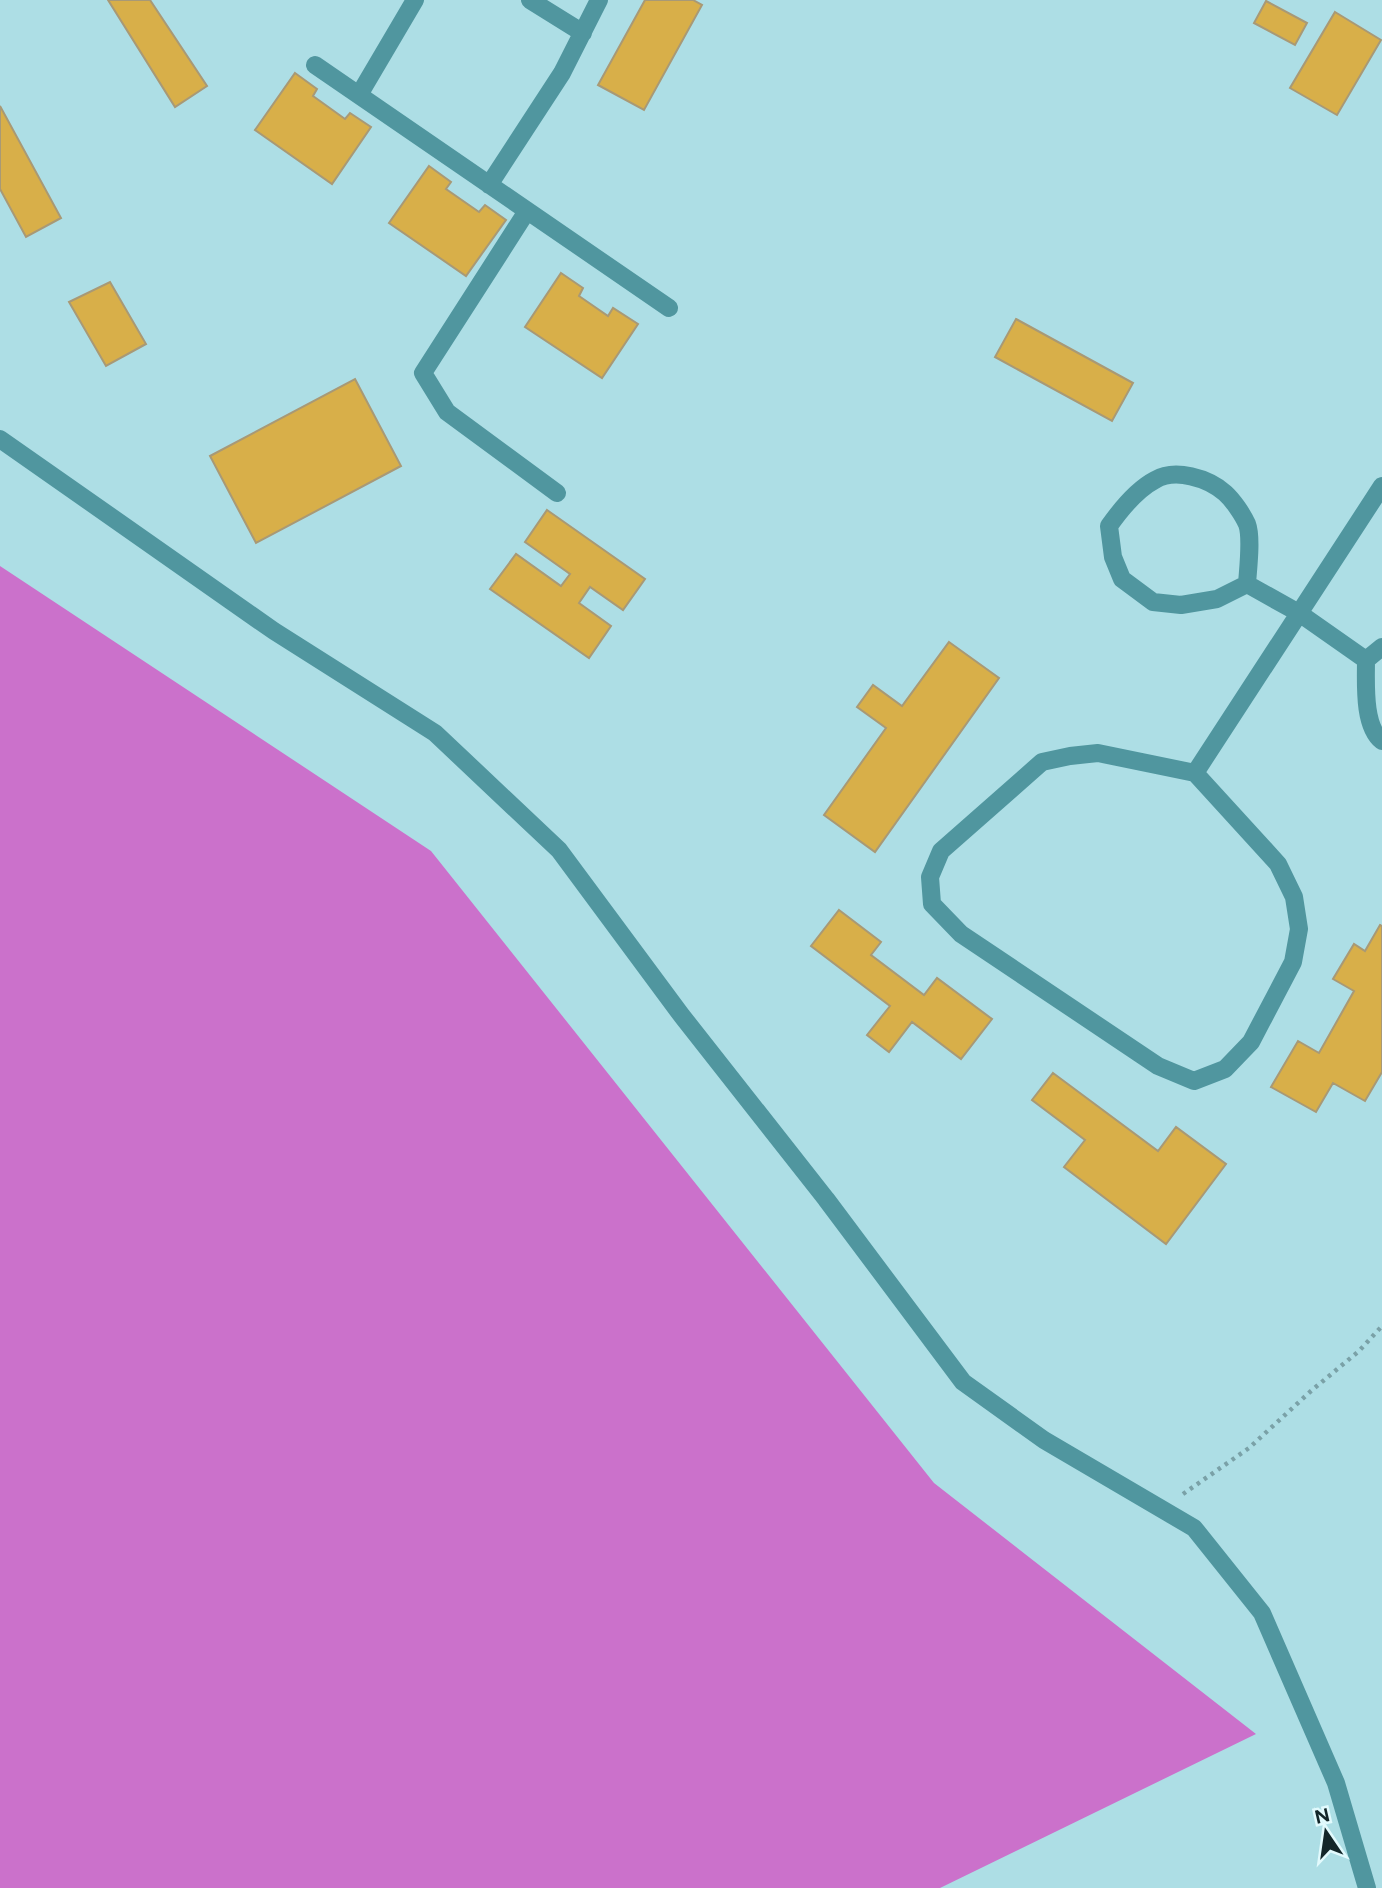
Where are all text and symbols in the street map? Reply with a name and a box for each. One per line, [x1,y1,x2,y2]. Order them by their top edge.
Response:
north arrow [1291,1797,1361,1867]
text: N [1313,1803,1332,1829]

